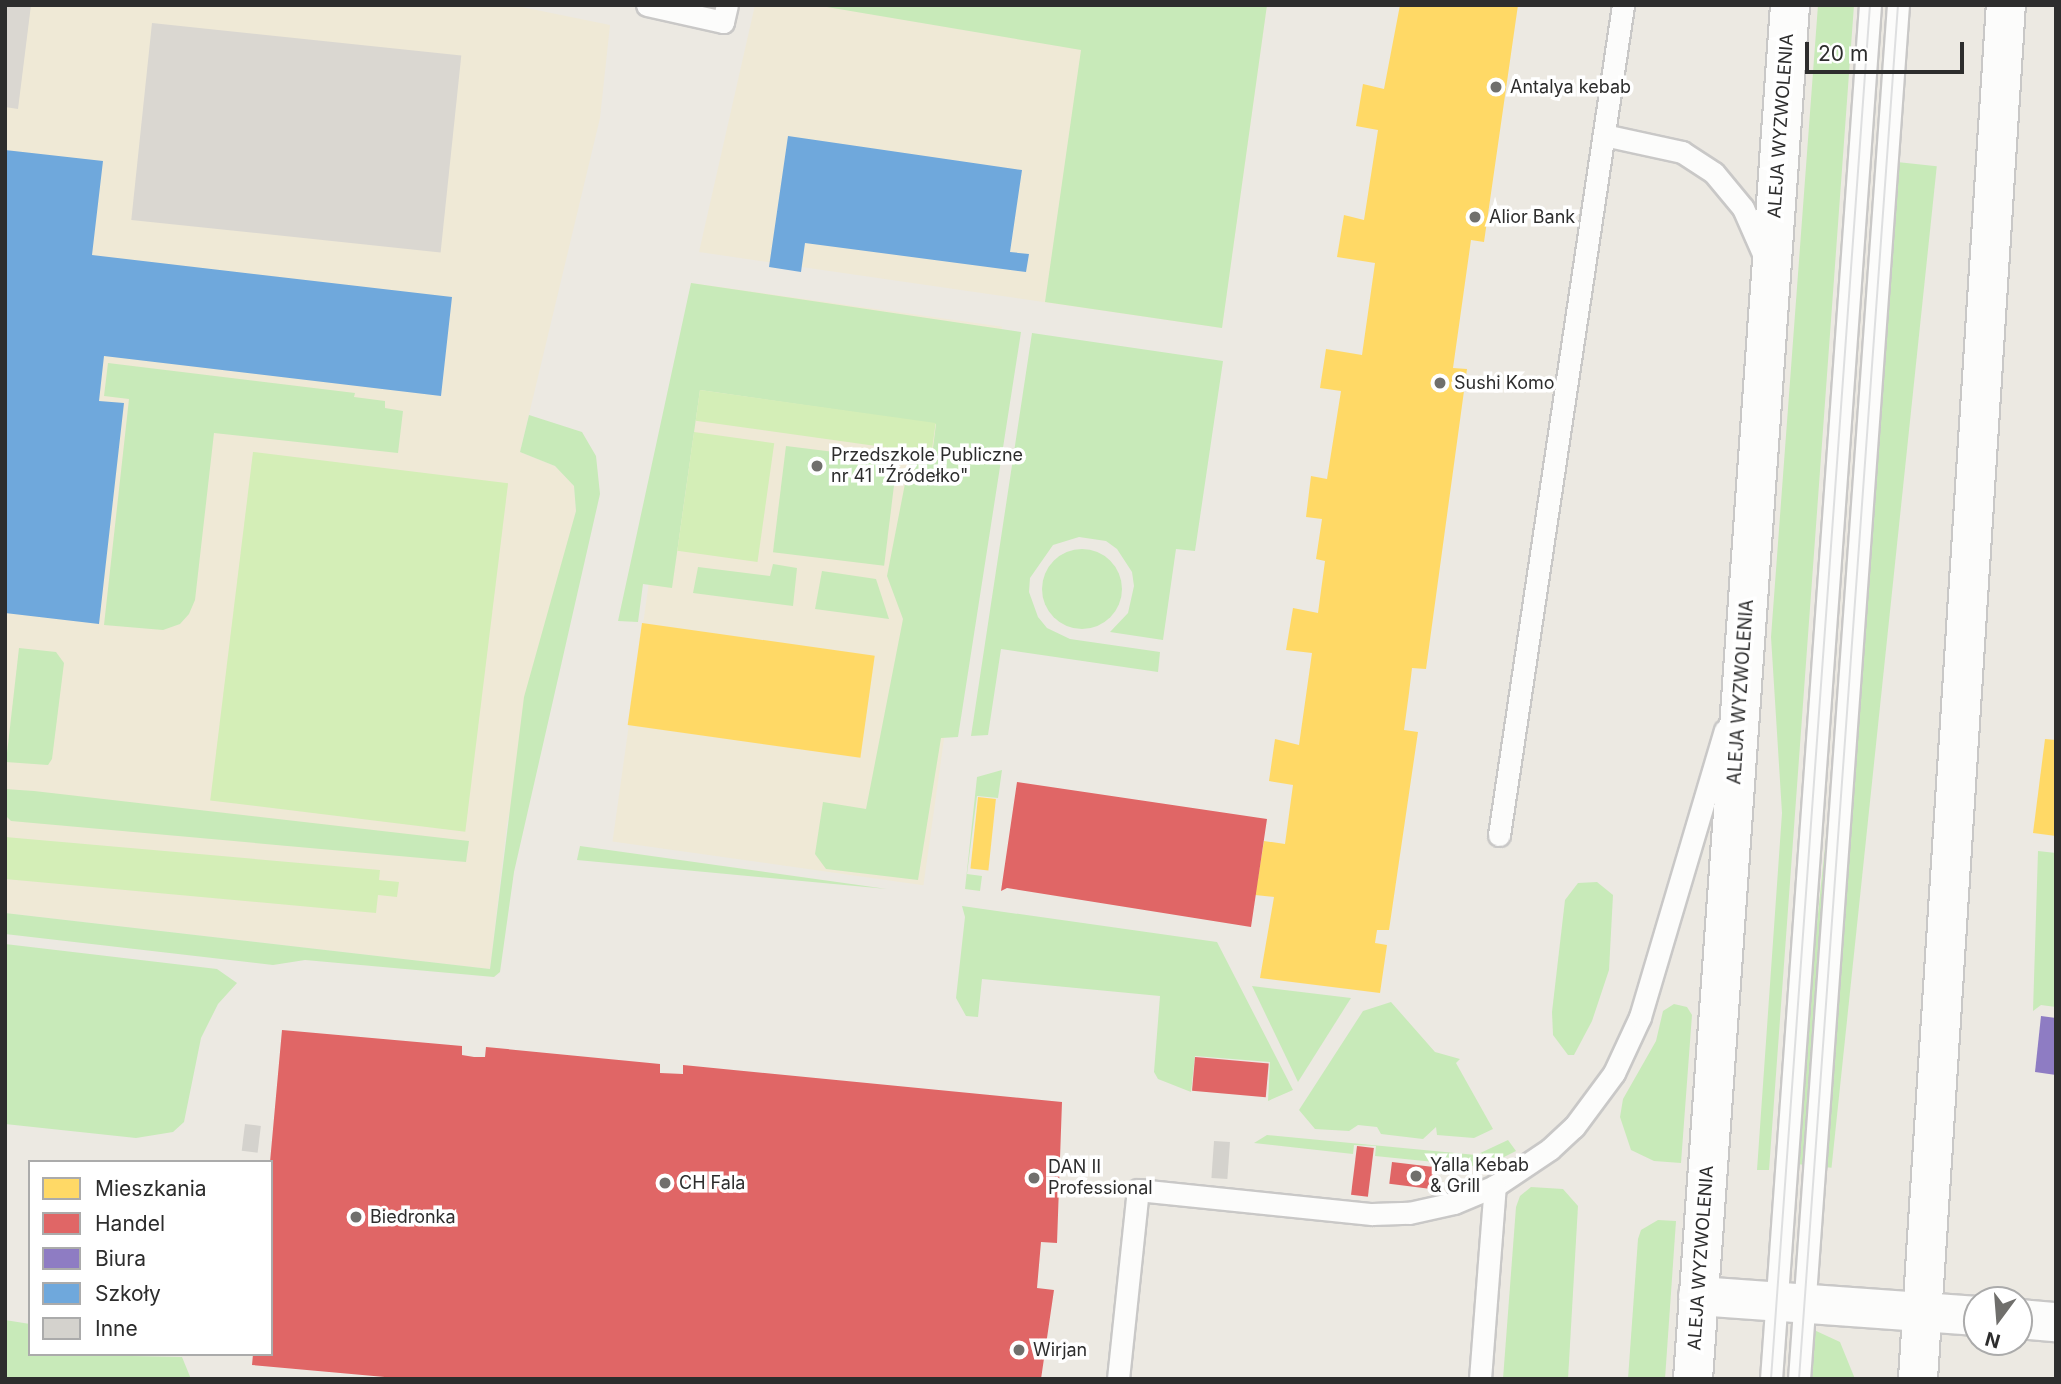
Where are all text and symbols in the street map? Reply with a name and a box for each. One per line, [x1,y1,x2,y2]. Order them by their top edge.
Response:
scale bar [1809,28,1968,72]
street label: ALEJA WYZWOLENIA [1764,33,1798,219]
text: 20 m [1818,41,1868,66]
place label: Antalya kebab [1510,76,1631,98]
marker: Antalya kebab [1488,79,1504,95]
place label: Alior Bank [1489,206,1575,228]
marker: Alior Bank [1467,209,1483,225]
place label: Sushi Komo [1454,372,1554,394]
marker: Sushi Komo [1432,375,1448,391]
place label: Przedszkole Publiczne nr 41 "Źródełko" [831,445,1023,488]
marker: Przedszkole Publiczne nr 41 "Źródełko" [809,458,825,474]
street label: ALEJA WYZWOLENIA [1724,599,1758,785]
place label: Yalla Kebab & Grill [1430,1155,1529,1198]
place label: DAN II Professional [1048,1157,1153,1200]
legend [28,1160,273,1356]
street label: ALEJA WYZWOLENIA [1684,1165,1718,1351]
marker: Yalla Kebab & Grill [1408,1168,1424,1184]
marker: DAN II Professional [1026,1170,1042,1186]
place label: CH Fala [679,1172,745,1194]
marker: CH Fala [657,1175,673,1191]
text: Mieszkania [95,1176,207,1201]
place label: Biedronka [370,1206,456,1228]
marker: Biedronka [348,1209,364,1225]
text: Handel [95,1211,165,1236]
text: Biura [95,1246,146,1271]
text: Szkoły [95,1281,161,1306]
north arrow [1963,1286,2033,1356]
text: Inne [95,1316,138,1341]
text: N [1983,1327,2003,1353]
place label: Wirjan [1033,1339,1087,1361]
marker: Wirjan [1011,1342,1027,1358]

